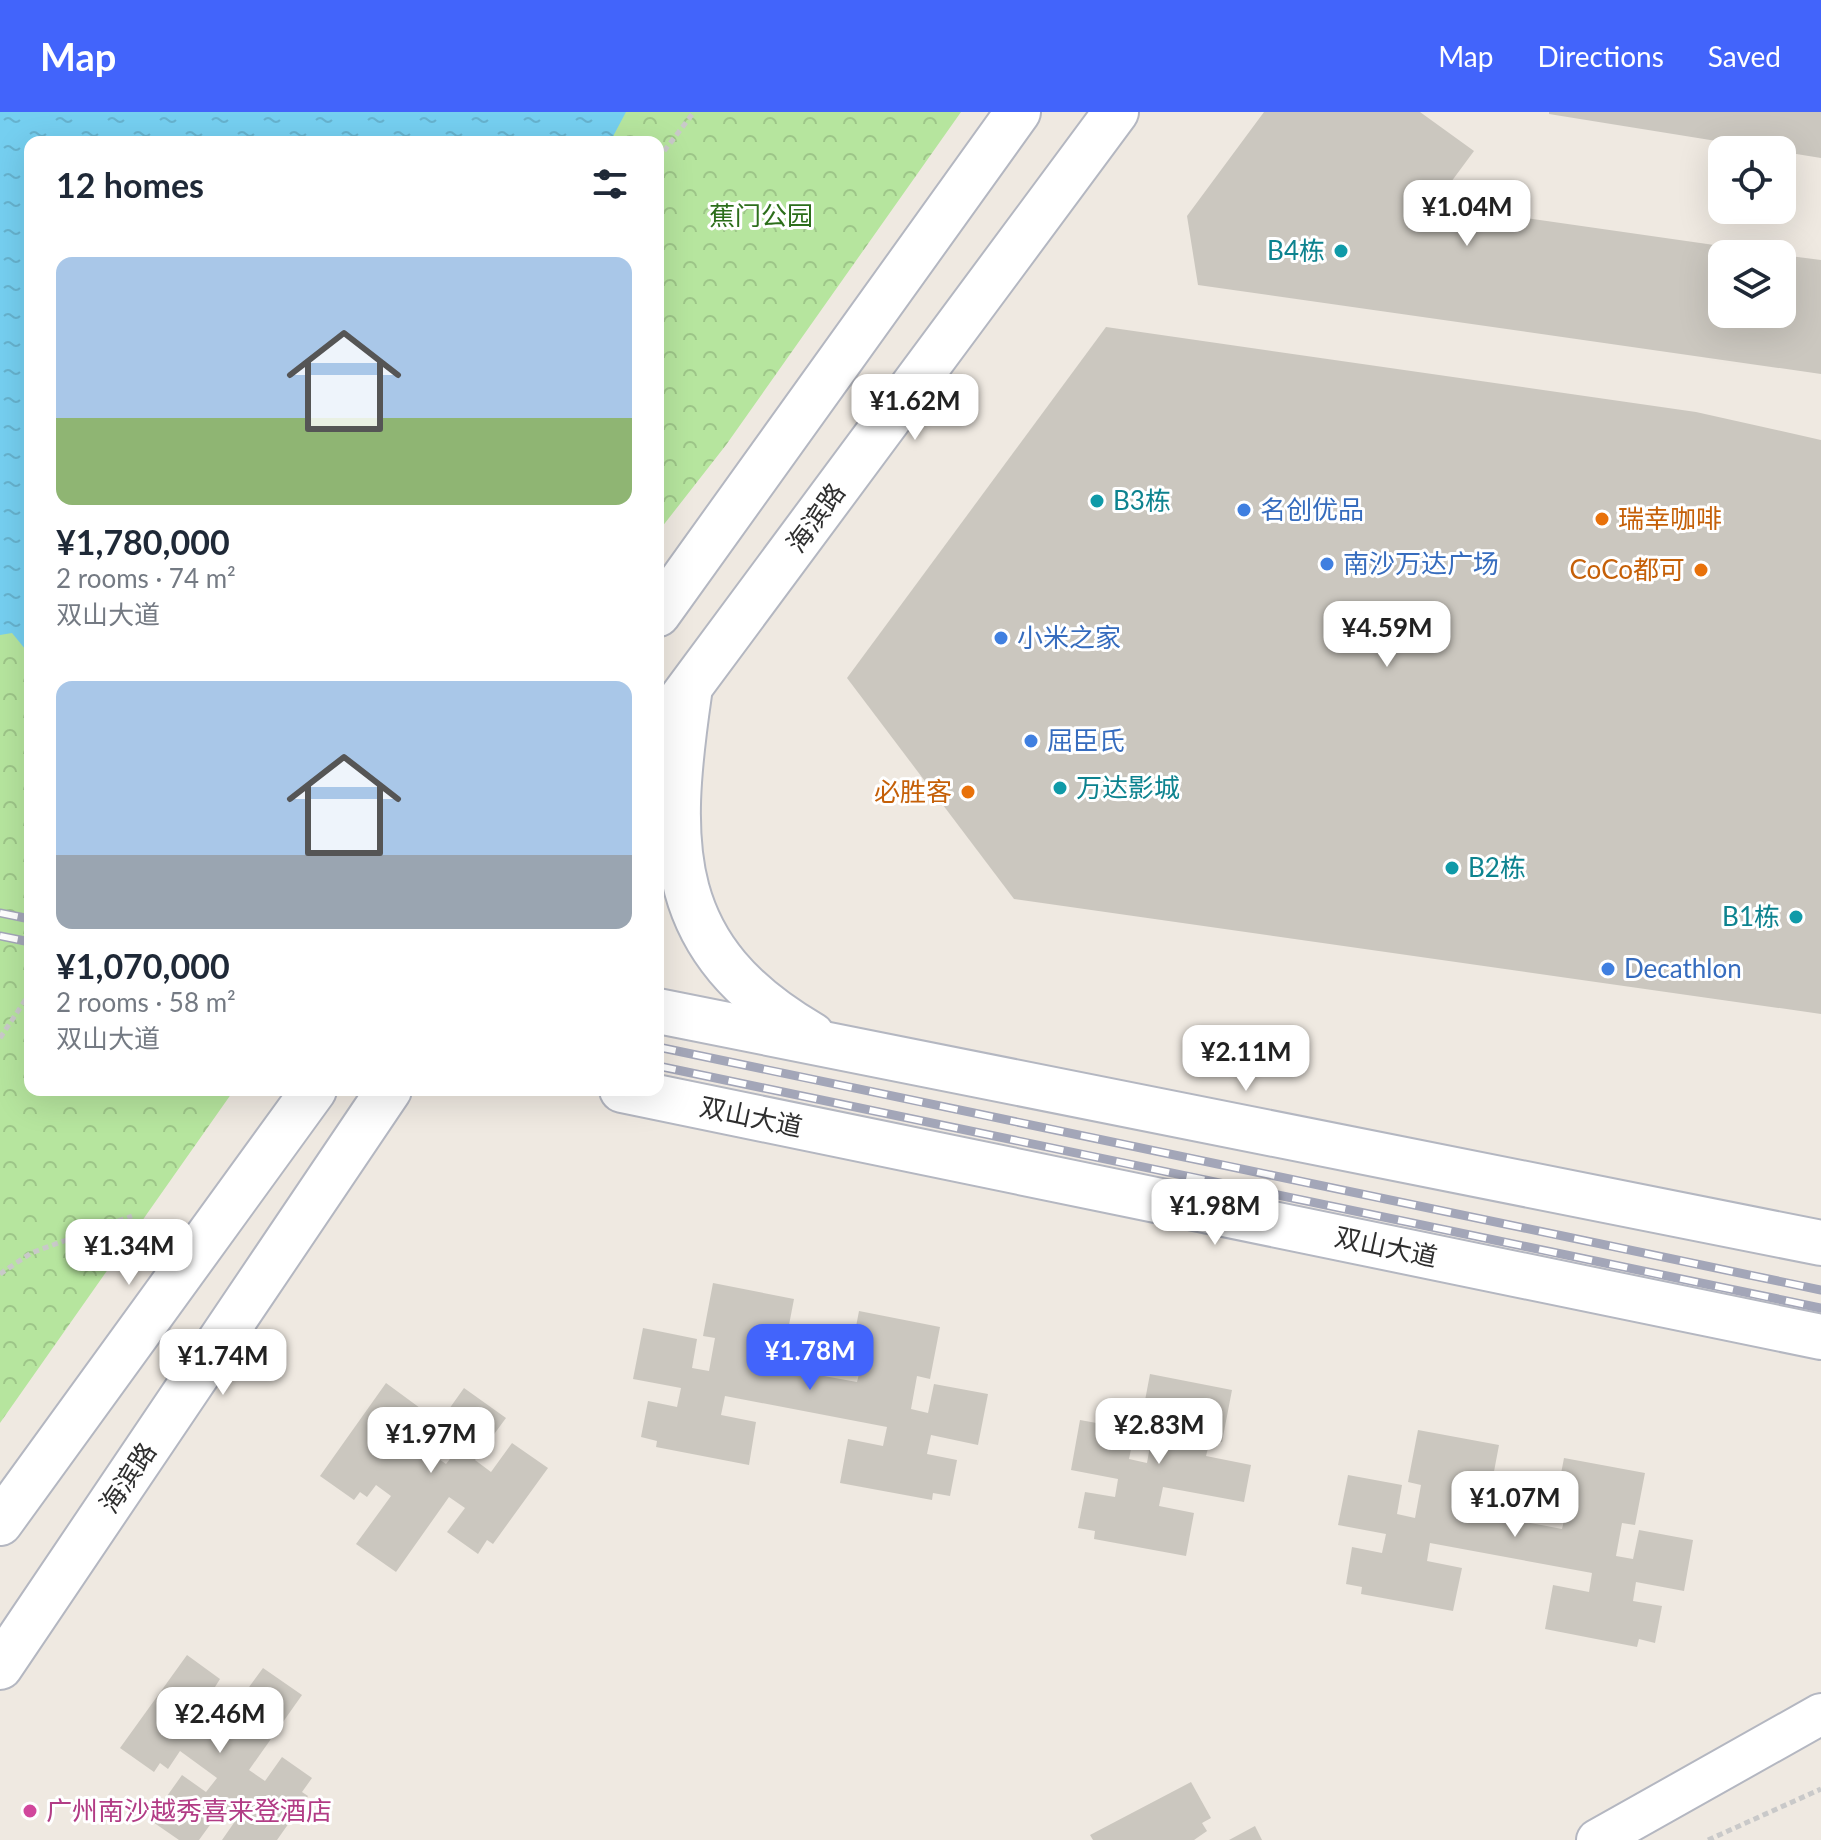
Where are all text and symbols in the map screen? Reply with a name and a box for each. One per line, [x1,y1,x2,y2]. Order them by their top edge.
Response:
text: Map [40,33,116,79]
text: Map [1438,39,1493,73]
text: Directions [1537,39,1664,73]
text: Saved [1708,39,1781,73]
map controls [1708,136,1796,328]
button: locate [1708,136,1796,224]
icon: filters [588,162,632,206]
text: 12 homes [56,164,204,205]
pin: ¥1.04M [1402,180,1532,248]
text: ¥1.04M [1421,190,1513,222]
park label: 蕉门公园 [709,199,813,231]
place label: B4栋 [1267,234,1325,266]
button: layers [1708,240,1796,328]
marker: B4栋 [1332,242,1350,260]
icon: home [272,309,416,453]
pin: ¥1.62M [850,374,980,442]
text: ¥1.62M [869,384,961,416]
street label: 海滨路 [779,476,851,558]
place label: B3栋 [1113,484,1171,516]
marker: B3栋 [1088,492,1106,510]
place label: 名创优品 [1260,493,1364,525]
marker: 名创优品 [1235,501,1253,519]
place label: 瑞幸咖啡 [1618,502,1722,534]
marker: 瑞幸咖啡 [1593,510,1611,528]
text: ¥1,780,000 [56,521,230,562]
place label: 南沙万达广场 [1343,547,1499,579]
place label: CoCo都可 [1569,553,1685,585]
marker: 南沙万达广场 [1318,555,1336,573]
marker: CoCo都可 [1692,561,1710,579]
text: 2 rooms · 74 m² [56,562,236,594]
text: 双山大道 [56,598,160,630]
pin: ¥4.59M [1322,601,1452,669]
text: ¥4.59M [1341,611,1433,643]
place label: 小米之家 [1017,621,1121,653]
marker: 小米之家 [992,629,1010,647]
place label: 屈臣氏 [1047,724,1125,756]
marker: 屈臣氏 [1022,732,1040,750]
icon: home [272,733,416,877]
place label: 万达影城 [1076,771,1180,803]
place label: 必胜客 [874,775,952,807]
marker: 万达影城 [1051,779,1069,797]
marker: 必胜客 [959,783,977,801]
place label: B2栋 [1468,851,1526,883]
marker: B2栋 [1443,859,1461,877]
place label: B1栋 [1722,900,1780,932]
marker: B1栋 [1787,908,1805,926]
text: ¥1,070,000 [56,945,230,986]
place label: Decathlon [1624,952,1742,984]
marker: Decathlon [1599,960,1617,978]
text: 2 rooms · 58 m² [56,986,236,1018]
text: 双山大道 [56,1022,160,1054]
pin: ¥2.11M [1181,1025,1311,1093]
text: ¥2.11M [1200,1035,1292,1067]
street label: 双山大道 [697,1090,805,1142]
pin: ¥1.98M [1150,1179,1280,1247]
text: ¥1.98M [1169,1189,1261,1221]
pin: ¥1.34M [64,1219,194,1287]
street label: 双山大道 [1332,1220,1440,1272]
text: ¥1.34M [83,1229,175,1261]
pin: ¥1.78M [745,1324,875,1392]
pin: ¥1.74M [158,1329,288,1397]
text: ¥1.78M [764,1334,856,1366]
text: ¥1.74M [177,1339,269,1371]
pin: ¥2.83M [1094,1398,1224,1466]
pin: ¥1.97M [366,1407,496,1475]
text: ¥2.83M [1113,1408,1205,1440]
text: ¥1.97M [385,1417,477,1449]
street label: 海滨路 [92,1436,162,1519]
pin: ¥1.07M [1450,1471,1580,1539]
text: ¥1.07M [1469,1481,1561,1513]
pin: ¥2.46M [155,1687,285,1755]
text: ¥2.46M [174,1697,266,1729]
place label: 广州南沙越秀喜来登酒店 [46,1794,332,1826]
marker: 广州南沙越秀喜来登酒店 [21,1802,39,1820]

